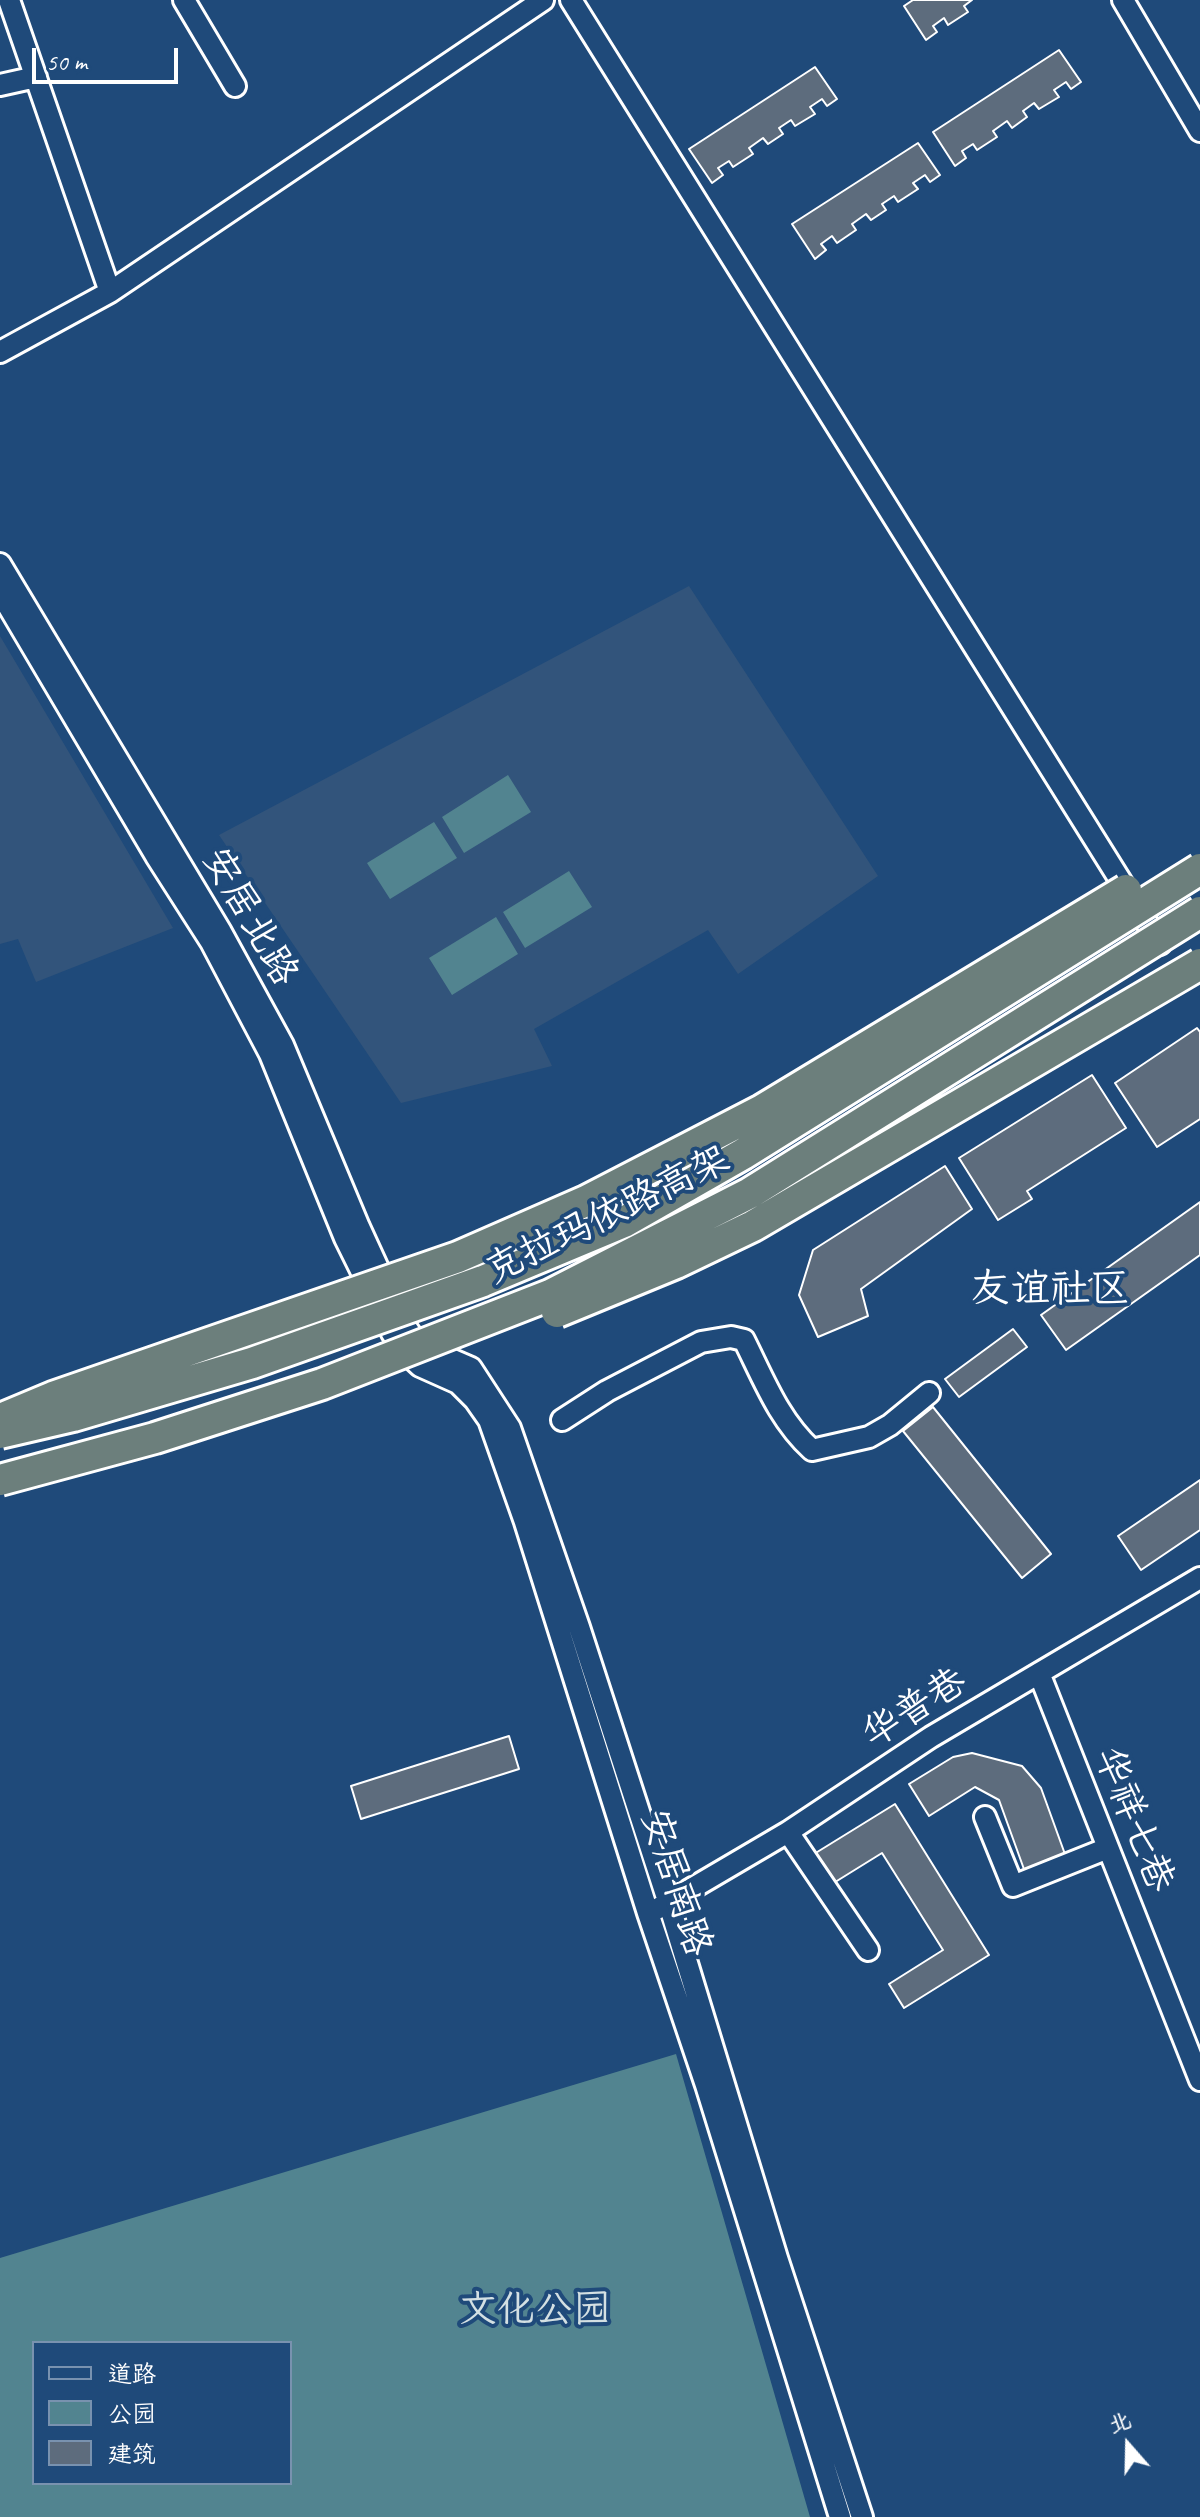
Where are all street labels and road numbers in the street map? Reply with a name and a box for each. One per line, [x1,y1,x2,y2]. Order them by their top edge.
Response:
street label: 安居北路 [191,840,307,994]
street label: 克拉玛依路高架 [478,1137,738,1295]
street label: 华普巷 [855,1659,975,1759]
street label: 华祥七巷 [1083,1741,1183,1899]
street label: 安居南路 [630,1804,720,1962]

